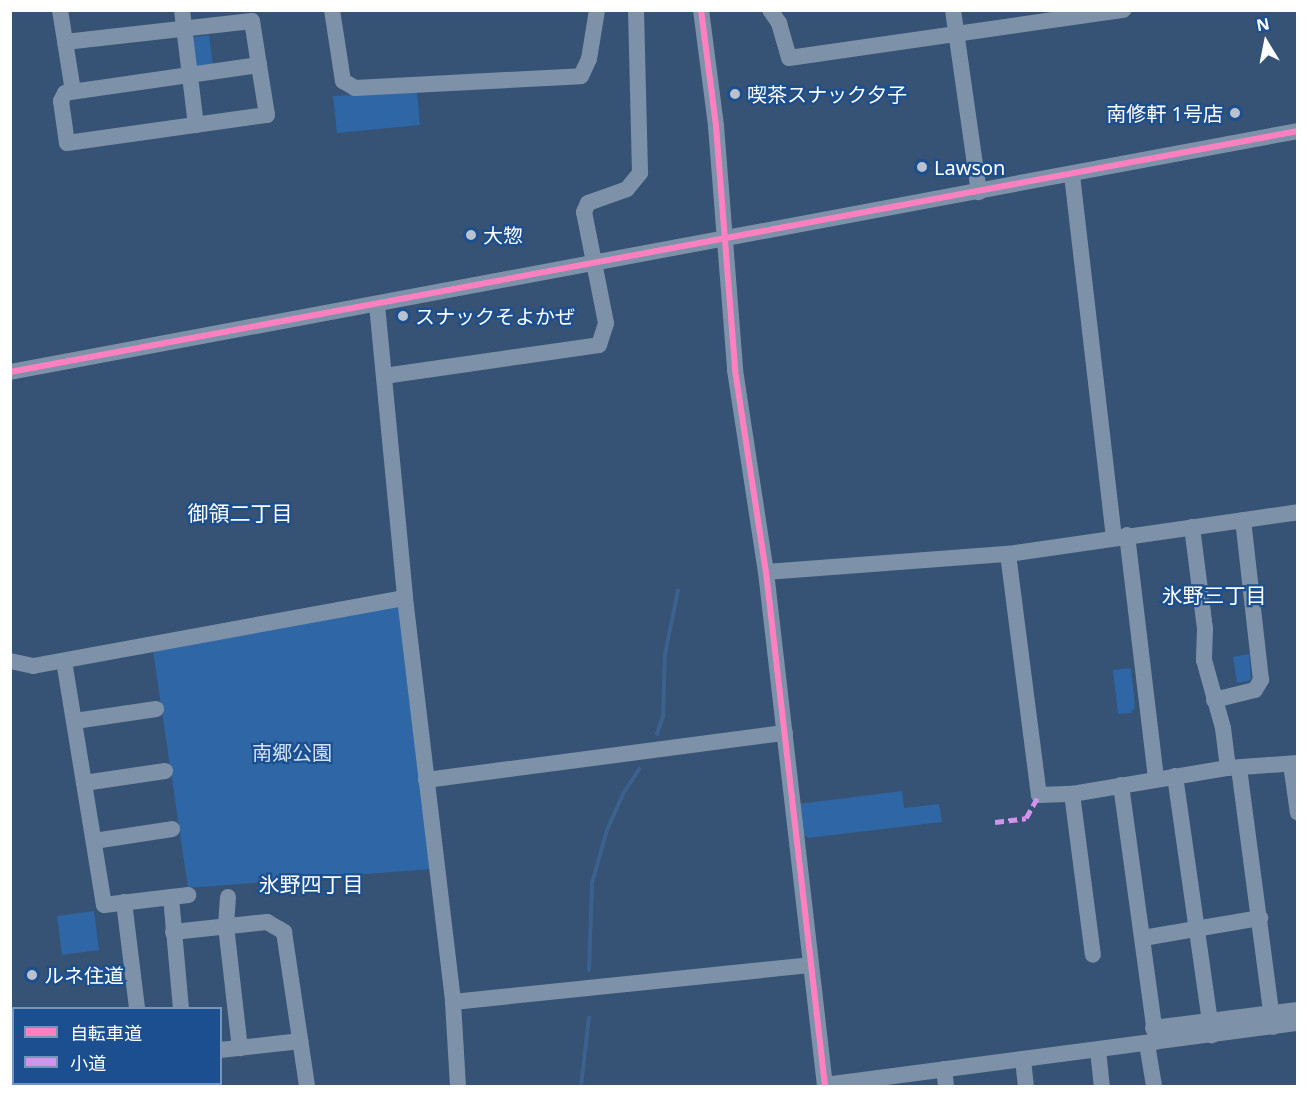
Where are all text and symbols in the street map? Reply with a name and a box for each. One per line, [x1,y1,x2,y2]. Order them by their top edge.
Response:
north arrow [1236,12,1296,72]
text: N [1255,12,1271,36]
place label: 喫茶スナック夕子 [747,82,907,106]
marker: 喫茶スナック夕子 [728,87,742,101]
place label: 南修軒 1号店 [1106,101,1223,125]
marker: 南修軒 1号店 [1228,106,1242,120]
place label: Lawson [934,155,1005,179]
marker: Lawson [915,160,929,174]
place label: 大惣 [483,223,523,247]
marker: 大惣 [464,228,478,242]
place label: スナックそよかぜ [415,304,575,328]
marker: スナックそよかぜ [396,309,410,323]
district label: 御領二丁目 [188,500,292,526]
district label: 氷野三丁目 [1162,582,1266,608]
park label: 南郷公園 [252,740,332,764]
district label: 氷野四丁目 [259,871,363,897]
place label: ルネ住道 [44,963,124,987]
marker: ルネ住道 [25,968,39,982]
legend [12,1007,222,1085]
text: 自転車道 [70,1021,142,1045]
text: 小道 [70,1051,106,1075]

